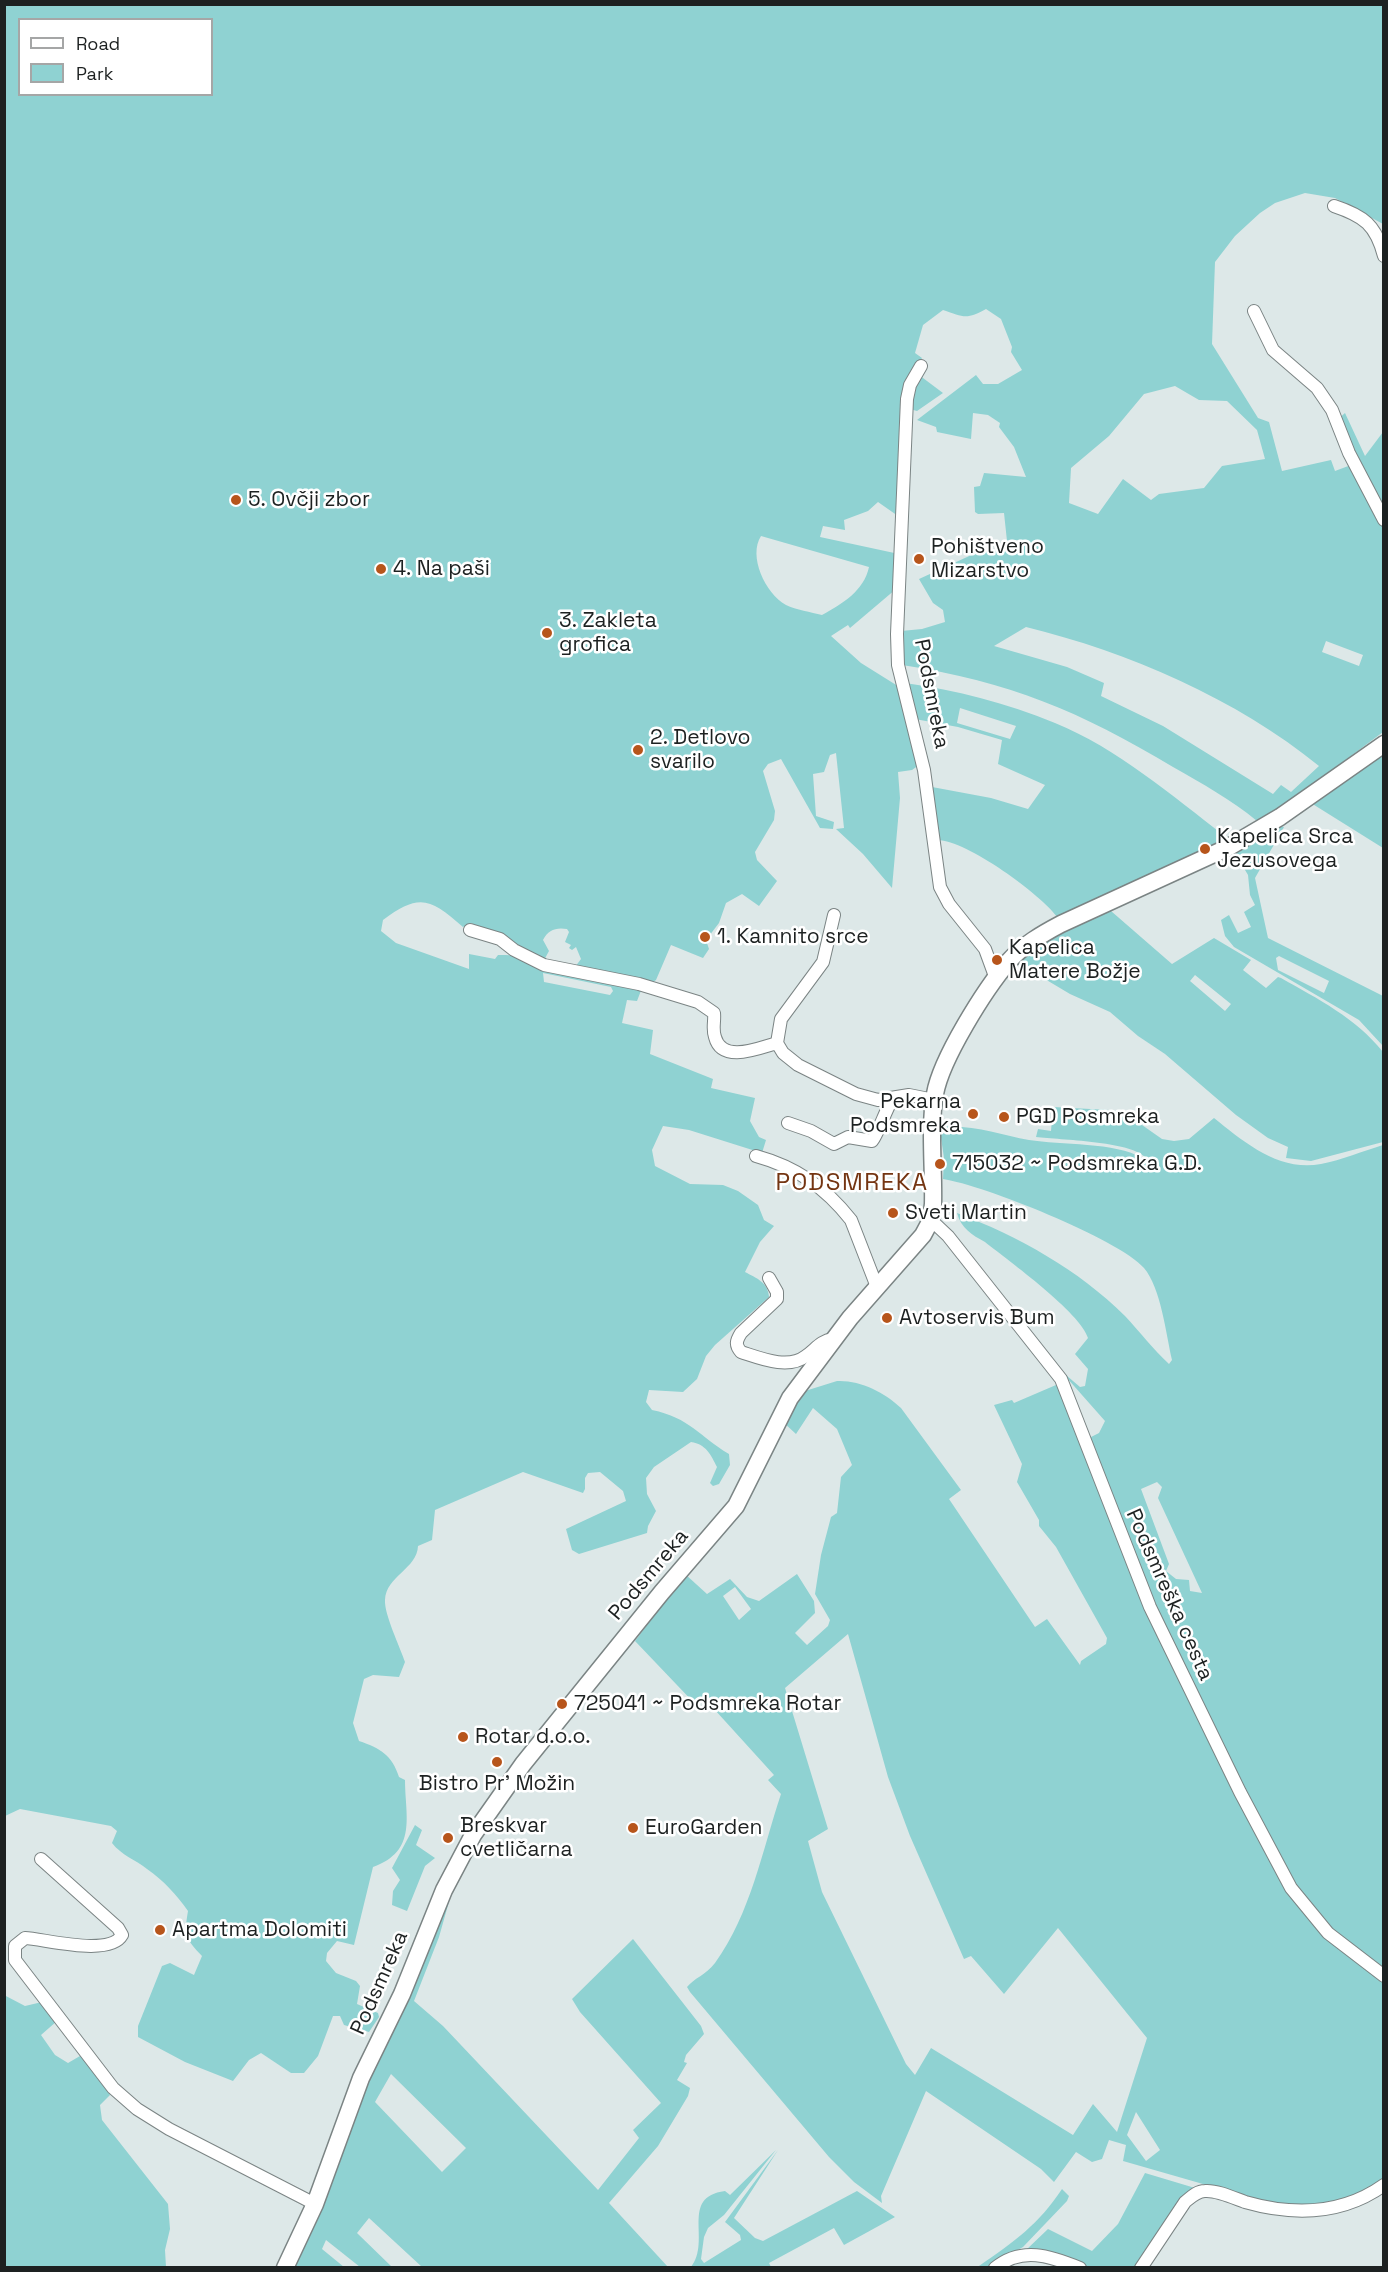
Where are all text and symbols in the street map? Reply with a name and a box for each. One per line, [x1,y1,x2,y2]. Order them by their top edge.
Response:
legend [18,18,213,96]
text: Road [76,32,120,55]
text: Park [76,62,113,85]
place label: 5. Ovčji zbor [248,487,370,513]
marker: 5. Ovčji zbor [229,493,243,507]
place label: Pohištveno Mizarstvo [931,534,1044,584]
marker: Pohištveno Mizarstvo [912,552,926,566]
place label: 4. Na paši [393,556,490,582]
marker: 4. Na paši [374,562,388,576]
place label: 3. Zakleta grofica [559,608,657,658]
marker: 3. Zakleta grofica [540,626,554,640]
street label: Podsmreka [908,637,954,751]
place label: 2. Detlovo svarilo [650,725,751,775]
marker: 2. Detlovo svarilo [631,743,645,757]
place label: Kapelica Srca Jezusovega [1217,824,1353,874]
marker: Kapelica Srca Jezusovega [1198,842,1212,856]
place label: 1. Kamnito srce [717,924,869,950]
marker: 1. Kamnito srce [698,930,712,944]
place label: Kapelica Matere Božje [1009,935,1141,985]
marker: Kapelica Matere Božje [990,953,1004,967]
place label: Pekarna Podsmreka [850,1089,961,1139]
place label: PGD Posmreka [1016,1104,1159,1130]
marker: Pekarna Podsmreka [966,1107,980,1121]
marker: PGD Posmreka [997,1110,1011,1124]
place label: 715032 ~ Podsmreka G.D. [952,1151,1202,1177]
marker: 715032 ~ Podsmreka G.D. [933,1157,947,1171]
district label: PODSMREKA [775,1169,929,1197]
place label: Sveti Martin [905,1200,1027,1226]
marker: Sveti Martin [886,1206,900,1220]
place label: Avtoservis Bum [899,1305,1055,1331]
marker: Avtoservis Bum [880,1311,894,1325]
street label: Podsmreška cesta [1120,1505,1218,1685]
street label: Podsmreka [604,1524,694,1626]
place label: 725041 ~ Podsmreka Rotar [574,1691,841,1717]
marker: 725041 ~ Podsmreka Rotar [555,1697,569,1711]
place label: Rotar d.o.o. [475,1724,591,1750]
marker: Rotar d.o.o. [456,1730,470,1744]
marker: Bistro Pr' Možin [490,1755,504,1769]
place label: Bistro Pr' Možin [419,1771,575,1797]
place label: Breskvar cvetličarna [460,1813,572,1863]
place label: EuroGarden [645,1815,762,1841]
marker: EuroGarden [626,1821,640,1835]
marker: Breskvar cvetličarna [441,1831,455,1845]
place label: Apartma Dolomiti [172,1917,347,1943]
marker: Apartma Dolomiti [153,1923,167,1937]
street label: Podsmreka [346,1927,414,2039]

